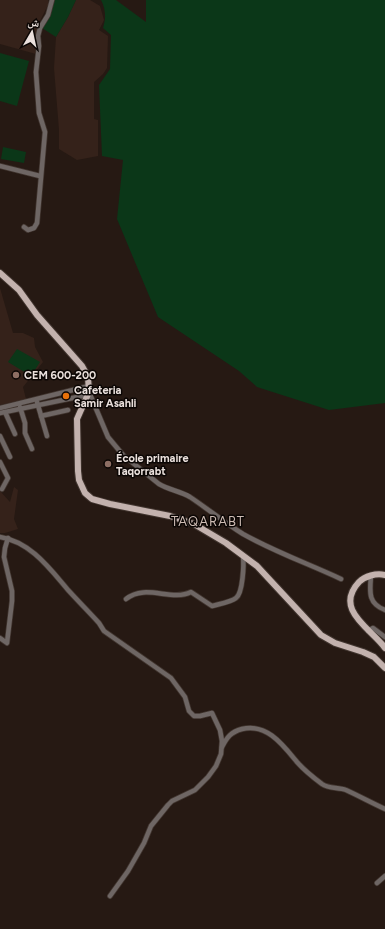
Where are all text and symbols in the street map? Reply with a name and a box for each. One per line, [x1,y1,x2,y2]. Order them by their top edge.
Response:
north arrow [12,12,52,52]
text: ش [27,15,41,31]
place label: CEM 600-200 [24,369,96,382]
marker: CEM 600-200 [11,370,21,380]
place label: Cafeteria Samir Asahli [74,384,137,410]
marker: Cafeteria Samir Asahli [61,391,71,401]
place label: École primaire Taqorrabt [116,451,189,478]
marker: École primaire Taqorrabt [103,459,113,469]
district label: TAQARABT [171,514,245,529]

